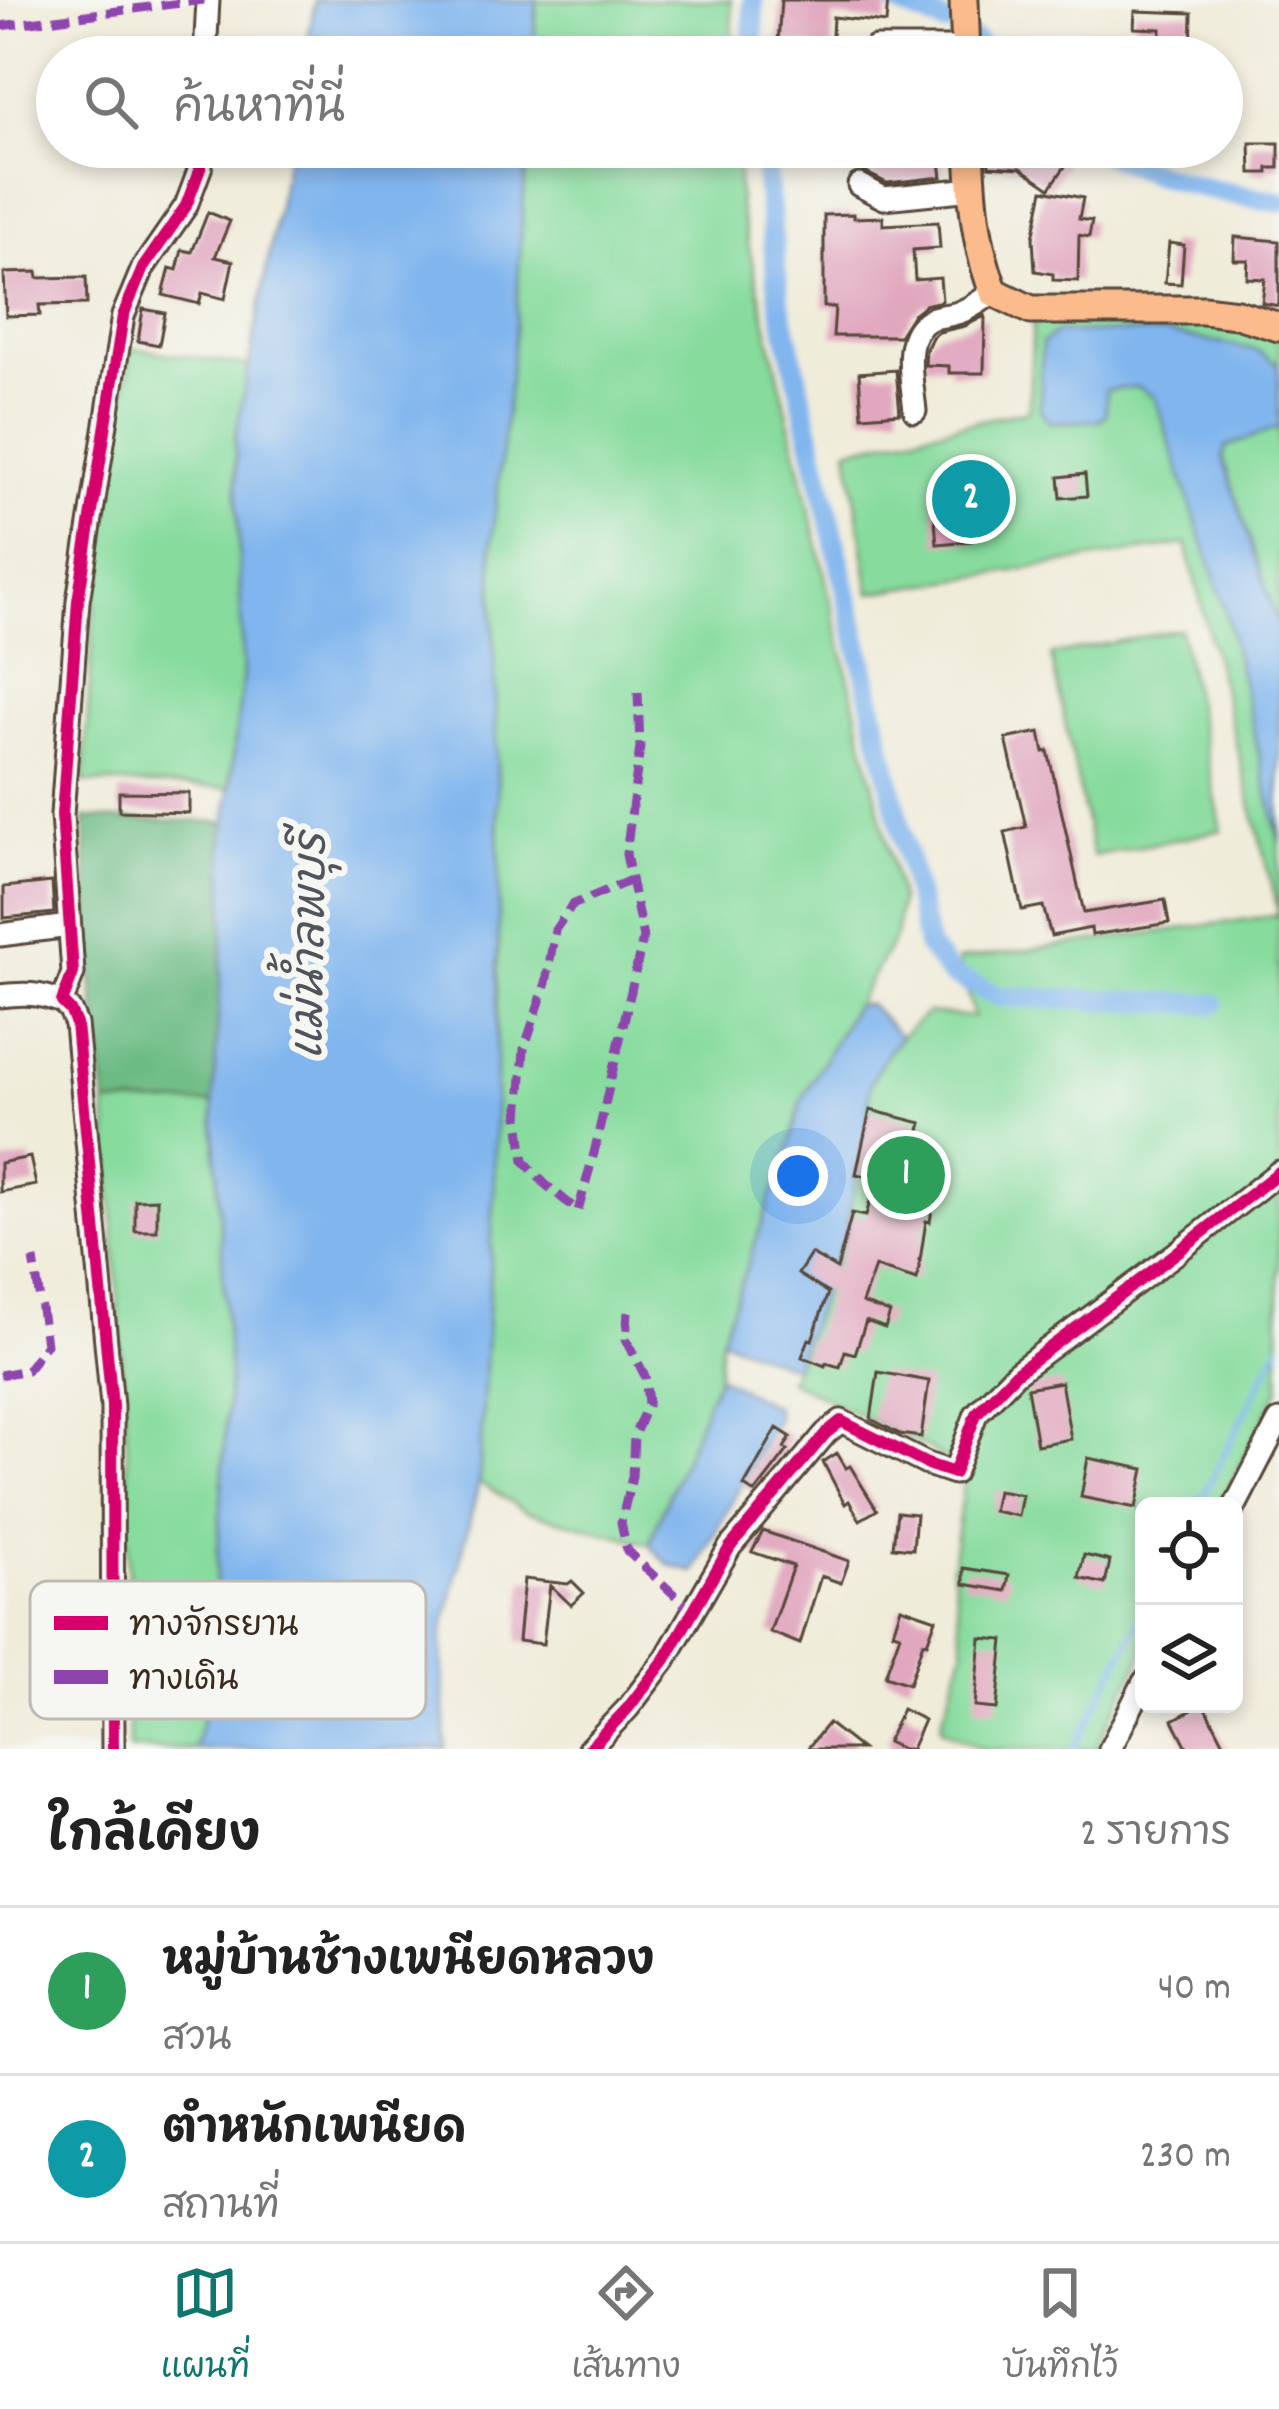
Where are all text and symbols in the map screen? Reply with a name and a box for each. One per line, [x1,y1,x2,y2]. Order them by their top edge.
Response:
search box [36,36,1243,168]
icon: search [78,69,144,135]
text: ค้นหาที่นี่ [174,80,345,144]
pin: 2 [932,454,1010,544]
water label: แม่น้ำลพบุรี [264,822,348,1060]
pin: 1 [867,1130,945,1220]
your location [768,1146,828,1206]
map controls [1135,1497,1243,1713]
button: locate [1135,1497,1243,1605]
legend [30,1581,426,1719]
text: ทางจักรยาน [129,1605,298,1652]
button: layers [1135,1605,1243,1713]
text: ทางเดิน [129,1658,238,1706]
text: ใกล้เคียง [48,1803,260,1875]
text: 2 รายการ [1080,1809,1231,1864]
text: หมู่บ้านช้างเพนียดหลวง [162,1932,655,1996]
text: 1 [83,1963,91,2018]
text: 40 m [1158,1963,1231,2018]
text: สวน [162,2014,232,2069]
text: ตำหนักเพนียด [162,2100,466,2164]
text: 2 [78,2131,96,2186]
text: 230 m [1140,2131,1231,2186]
text: สถานที่ [162,2182,280,2237]
tab: แผนที่ [161,2260,250,2394]
tab: เส้นทาง [571,2260,681,2394]
tab: บันทึกไว้ [1002,2260,1118,2394]

